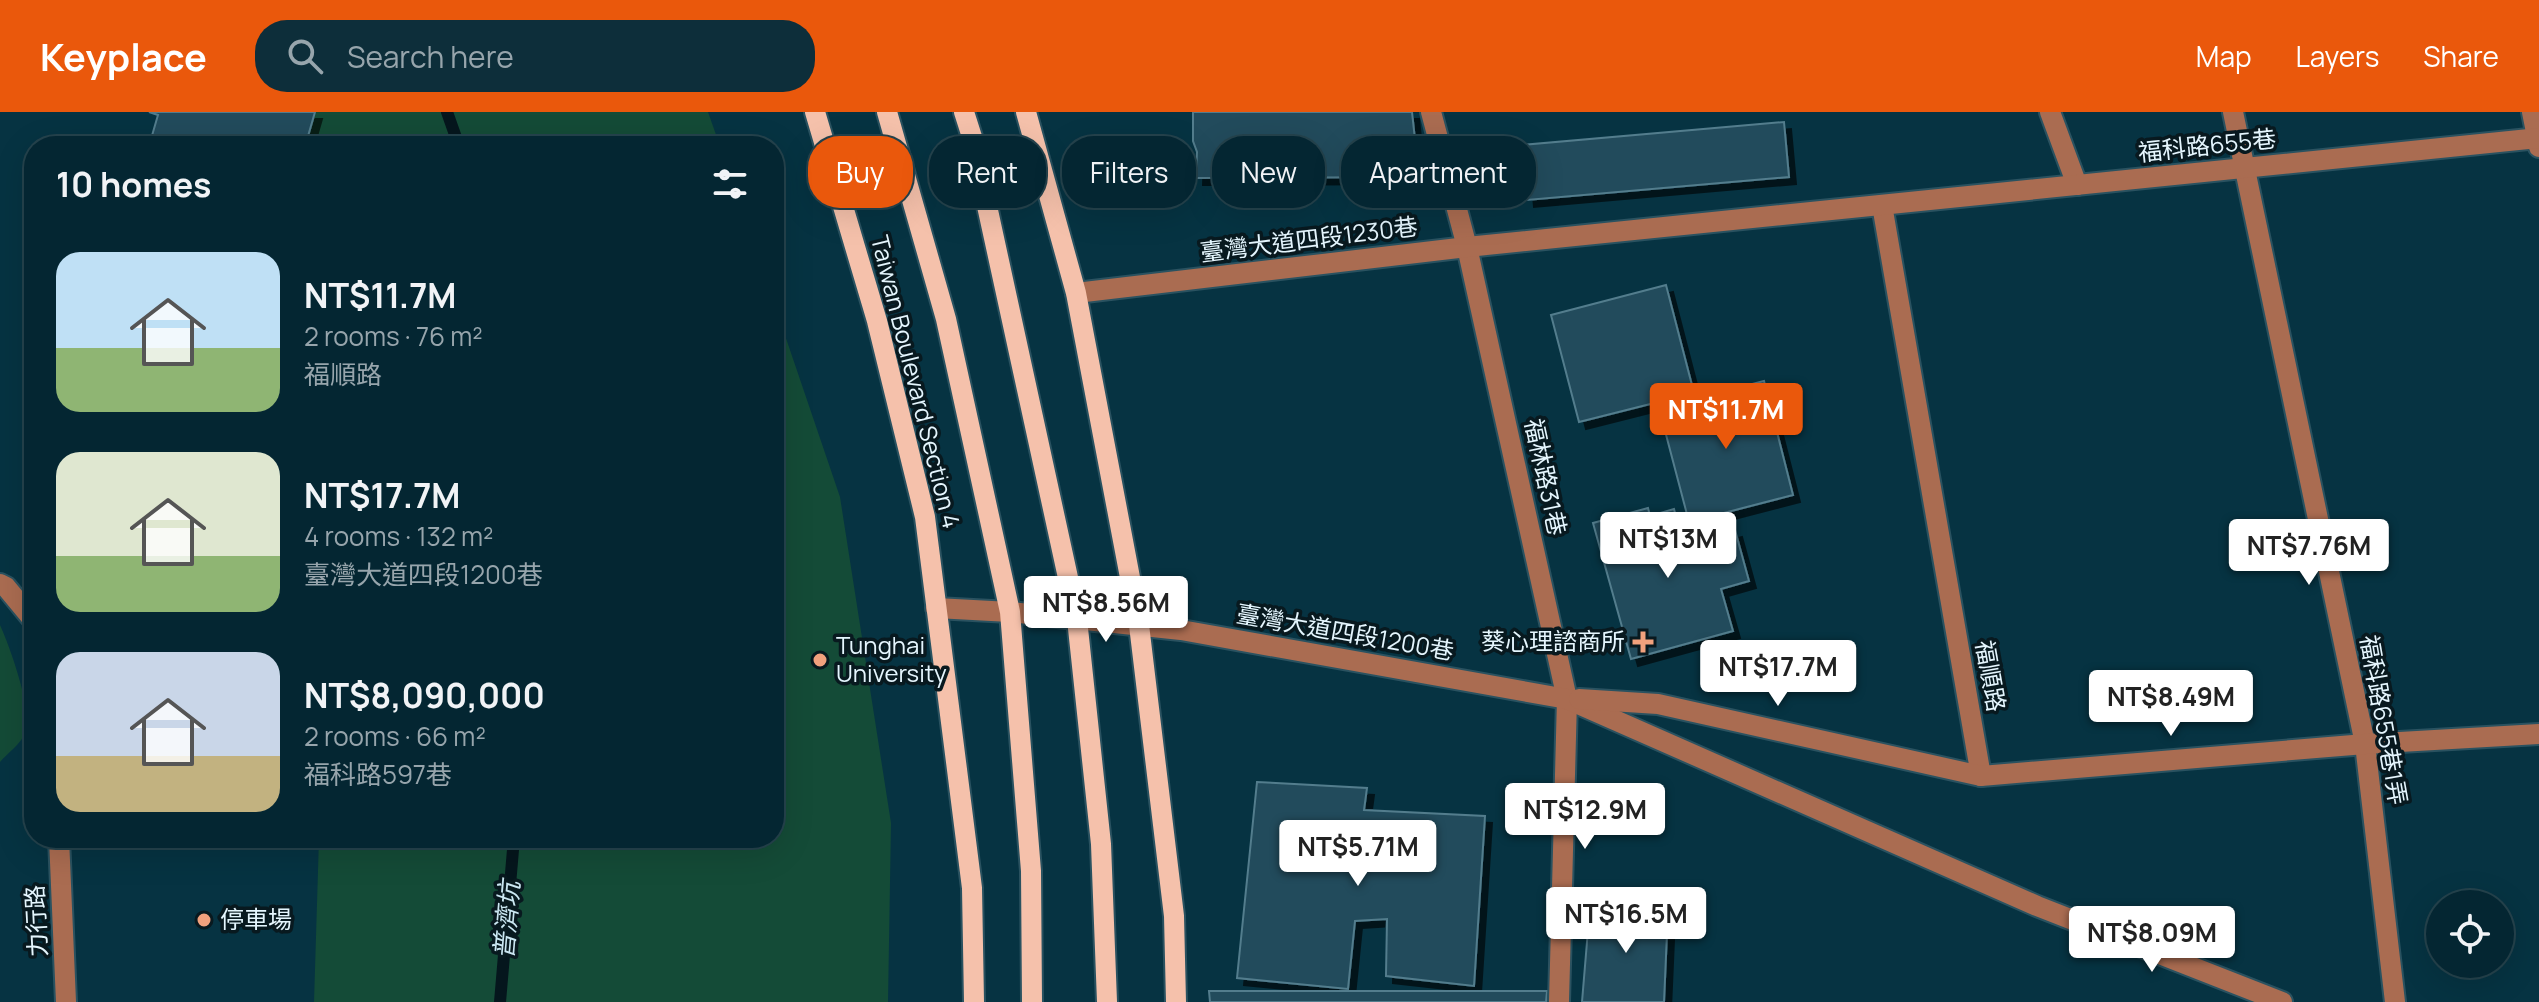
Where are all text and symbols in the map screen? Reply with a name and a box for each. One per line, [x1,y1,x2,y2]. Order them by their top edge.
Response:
search box [255,20,815,92]
text: Keyplace [40,30,207,82]
icon: search [283,34,327,78]
text: Search here [347,36,514,77]
text: Map [2196,37,2252,75]
text: Layers [2296,37,2379,75]
text: Share [2423,37,2499,75]
street label: 福科路655巷 [2136,121,2278,168]
chip: Buy [808,136,913,208]
chip: Rent [929,136,1046,208]
chip: Filters [1062,136,1196,208]
chip: New [1212,136,1325,208]
chip: Apartment [1341,136,1536,208]
text: 10 homes [56,161,212,207]
icon: filters [708,162,752,206]
street label: 臺灣大道四段1230巷 [1198,209,1419,268]
street label: Taiwan Boulevard Section 4 [864,232,969,532]
text: NT$11.7M [304,272,456,318]
icon: home [120,284,216,380]
text: 2 rooms · 76 m² [304,318,483,354]
text: 福順路 [304,356,382,392]
pin: NT$11.7M [1643,383,1809,451]
text: NT$11.7M [1668,391,1784,427]
street label: 福林路31巷 [1518,415,1575,538]
text: NT$17.7M [304,472,460,518]
icon: home [120,484,216,580]
pin: NT$13M [1603,512,1733,580]
text: 4 rooms · 132 m² [304,518,493,554]
pin: NT$7.76M [2226,519,2392,587]
text: NT$13M [1618,520,1718,556]
text: NT$7.76M [2247,527,2371,563]
text: 臺灣大道四段1200巷 [304,556,543,592]
pin: NT$8.56M [1023,576,1189,644]
text: NT$8.56M [1042,584,1170,620]
street label: 臺灣大道四段1200巷 [1234,596,1457,667]
place label: 葵心理諮商所 [1481,624,1625,657]
place label: Tunghai University [836,628,947,689]
marker: 葵心理諮商所 [1632,631,1654,653]
street label: 福科路655巷1弄 [2353,632,2416,807]
street label: 福順路 [1969,637,2014,714]
pin: NT$17.7M [1695,640,1861,708]
text: NT$17.7M [1718,648,1838,684]
marker: Tunghai University [811,651,829,669]
pin: NT$8.49M [2088,670,2254,738]
text: NT$8,090,000 [304,672,545,718]
text: NT$8.49M [2107,678,2235,714]
icon: home [120,684,216,780]
text: 2 rooms · 66 m² [304,718,486,754]
text: 福科路597巷 [304,756,452,792]
pin: NT$12.9M [1502,783,1668,851]
text: NT$12.9M [1523,791,1647,827]
pin: NT$5.71M [1275,820,1441,888]
text: NT$5.71M [1297,828,1419,864]
water label: 普濟坑 [485,876,528,960]
street label: 力行路 [17,884,54,958]
pin: NT$16.5M [1543,887,1709,955]
map controls [2426,890,2514,978]
button: locate [2426,890,2514,978]
text: NT$16.5M [1564,895,1688,931]
place label: 停車場 [220,902,292,935]
pin: NT$8.09M [2069,906,2235,974]
marker: 停車場 [195,911,213,929]
text: NT$8.09M [2087,914,2217,950]

